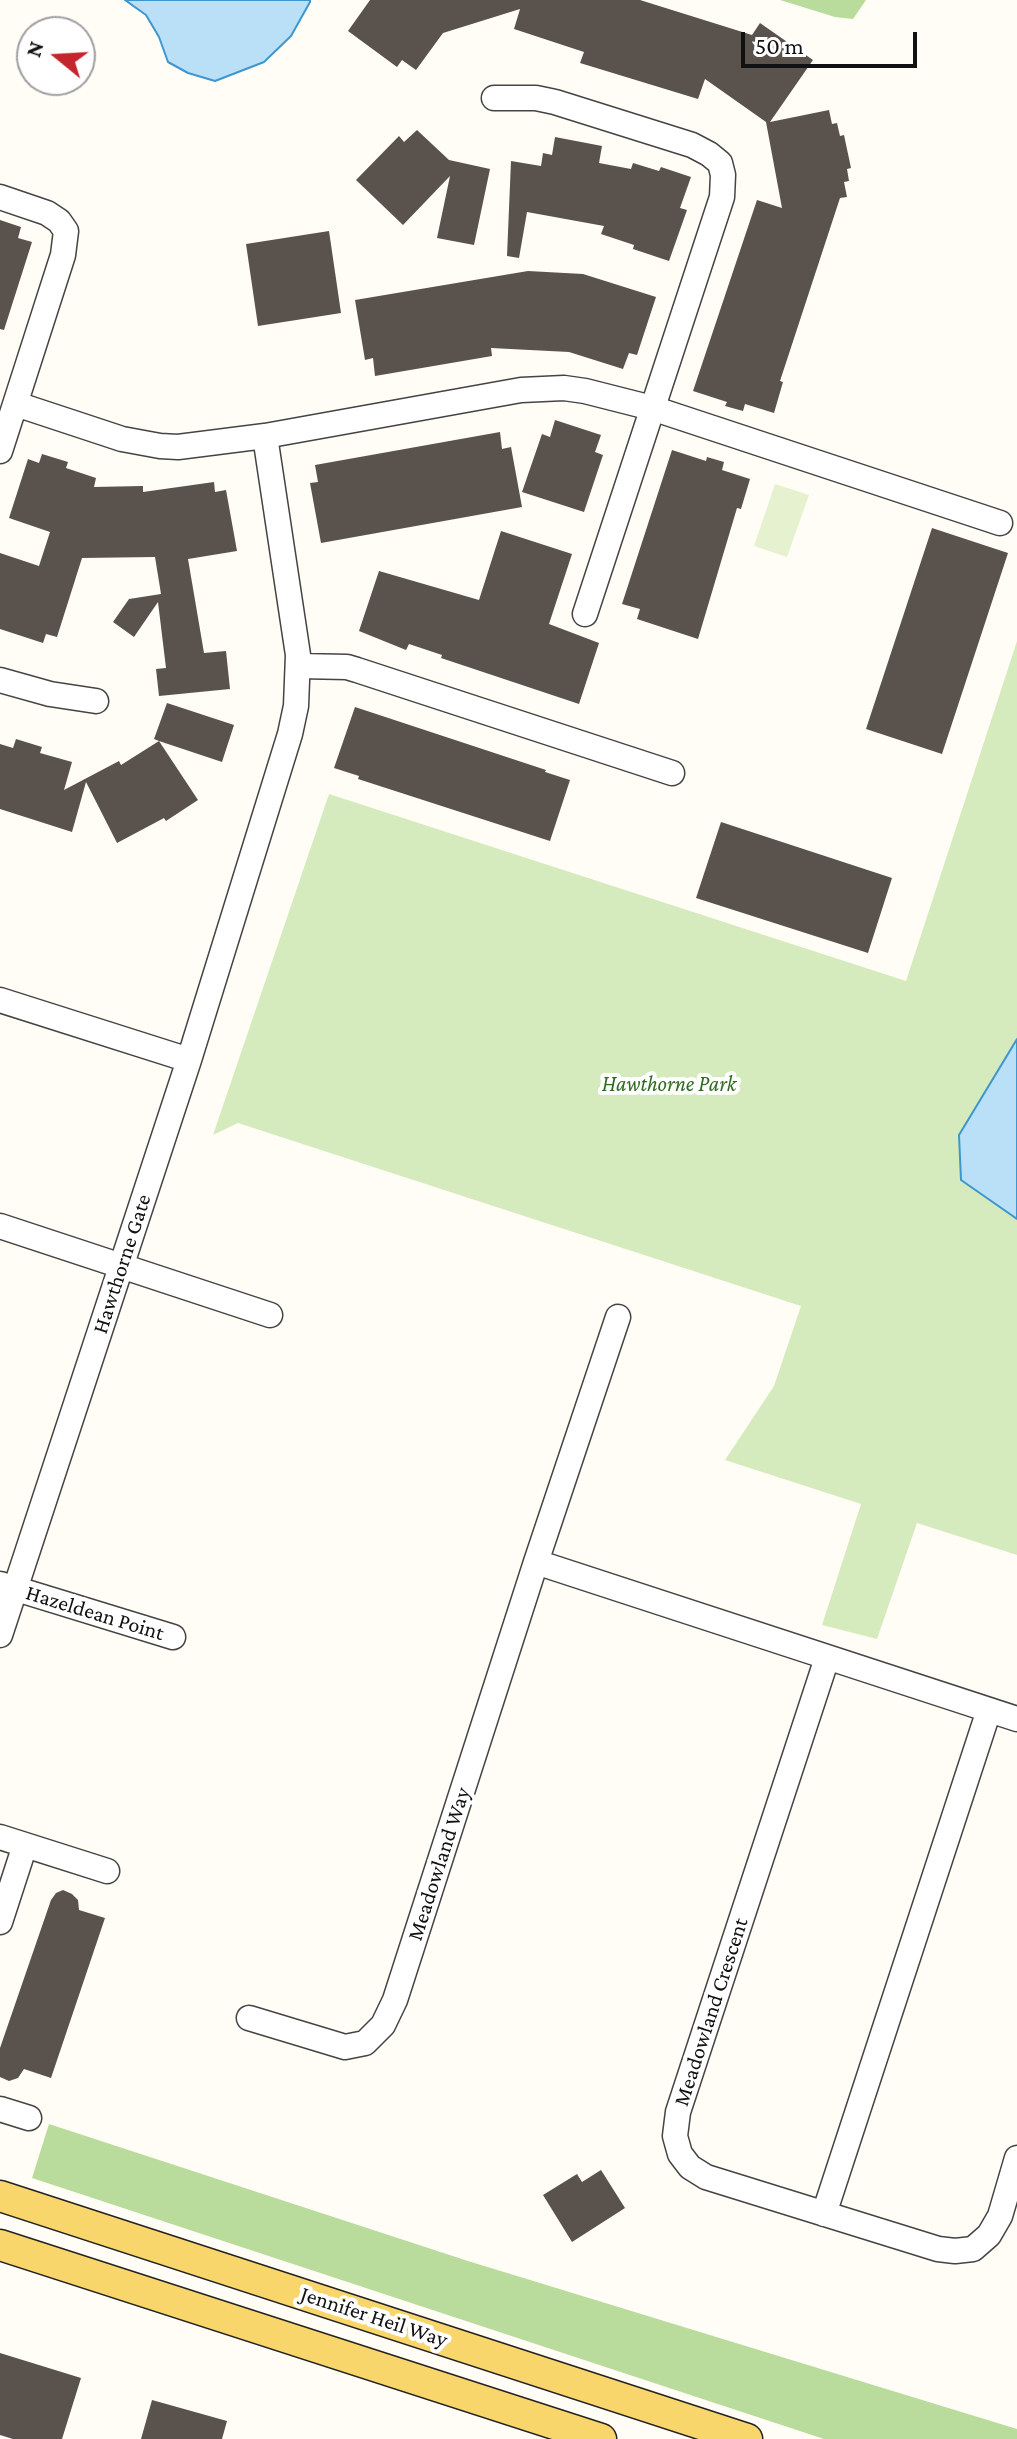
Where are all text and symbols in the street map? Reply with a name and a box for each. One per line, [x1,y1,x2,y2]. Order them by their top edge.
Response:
north arrow [16,16,96,96]
scale bar [745,16,921,66]
text: 50 m [755,32,804,59]
text: N [20,38,49,60]
park label: Hawthorne Park [602,1071,736,1097]
street label: Hawthorne Gate [87,1191,157,1337]
street label: Hazeldean Point [23,1579,167,1647]
street label: Meadowland Way [402,1784,476,1944]
street label: Meadowland Crescent [668,1914,754,2110]
street label: Jennifer Heil Way [297,2281,451,2353]

